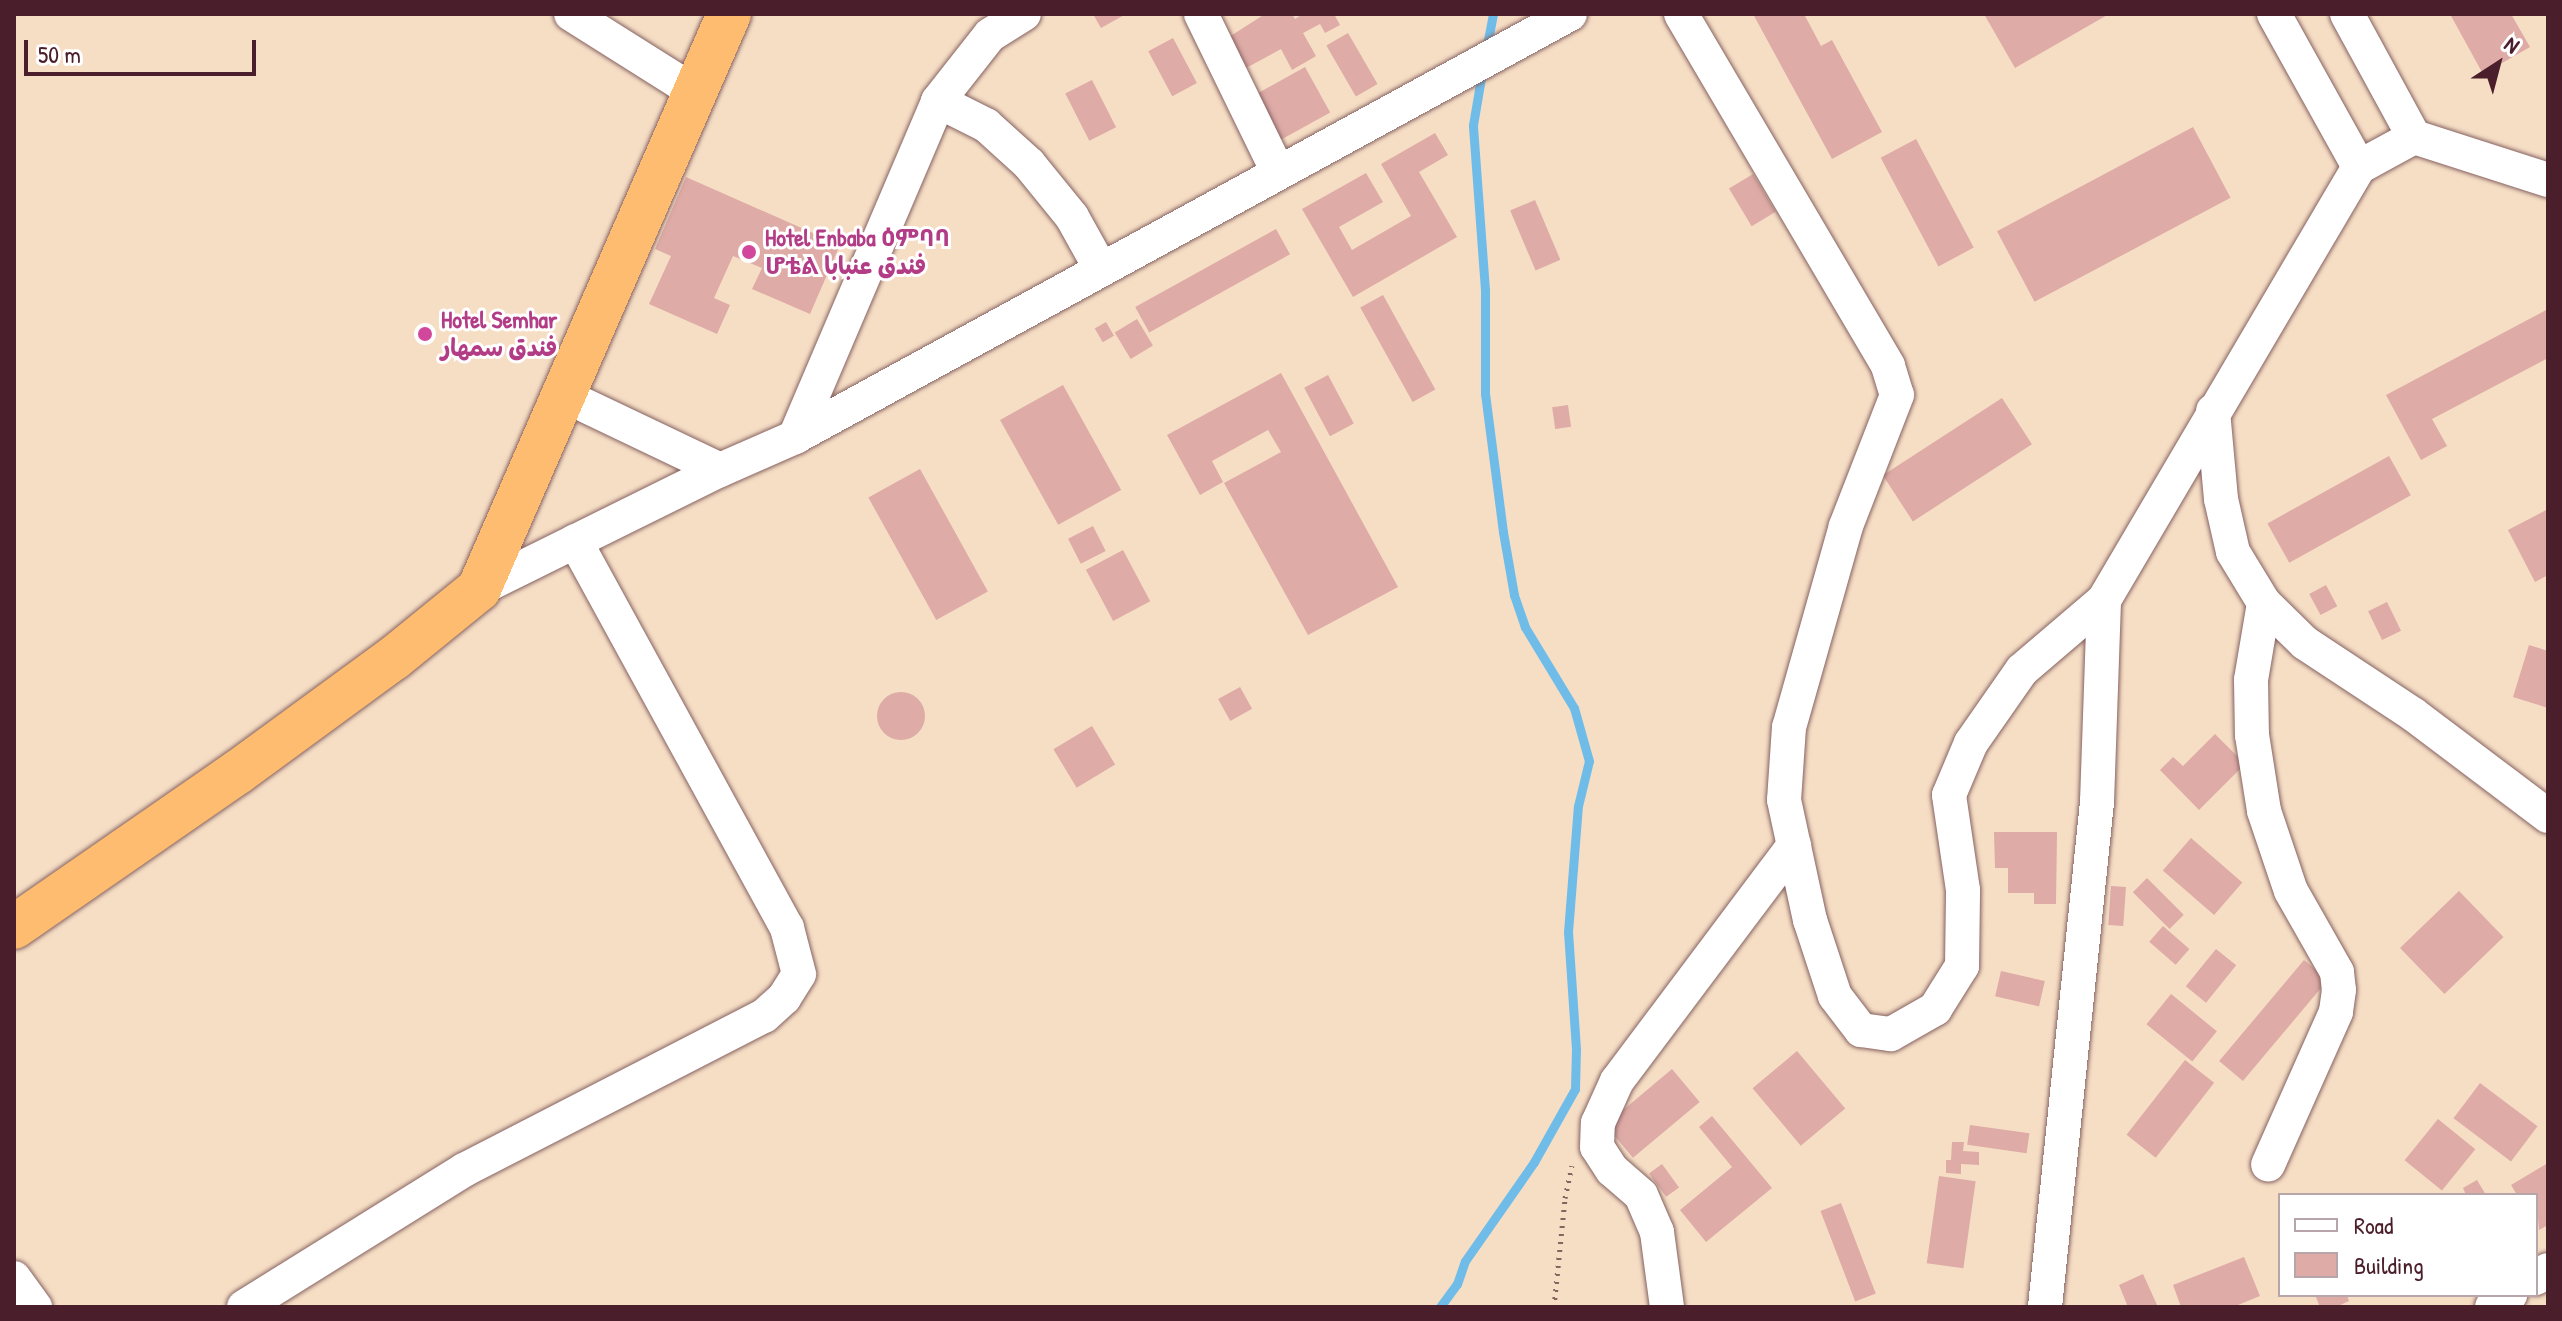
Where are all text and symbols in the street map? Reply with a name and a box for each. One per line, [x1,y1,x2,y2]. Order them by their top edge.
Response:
scale bar [28,24,260,74]
north arrow [2458,24,2538,104]
text: N [2499,29,2526,60]
text: 50 m [38,38,81,70]
place label: Hotel Enbaba ዕምባባ ሆቴል فندق عنبابا [765,224,950,280]
marker: Hotel Enbaba ዕምባባ ሆቴል فندق عنبابا [740,243,758,261]
place label: Hotel Semhar فندق سمهار [441,306,557,362]
marker: Hotel Semhar فندق سمهار [416,325,434,343]
legend [2278,1193,2538,1297]
text: Road [2354,1209,2393,1241]
text: Building [2354,1249,2424,1281]

